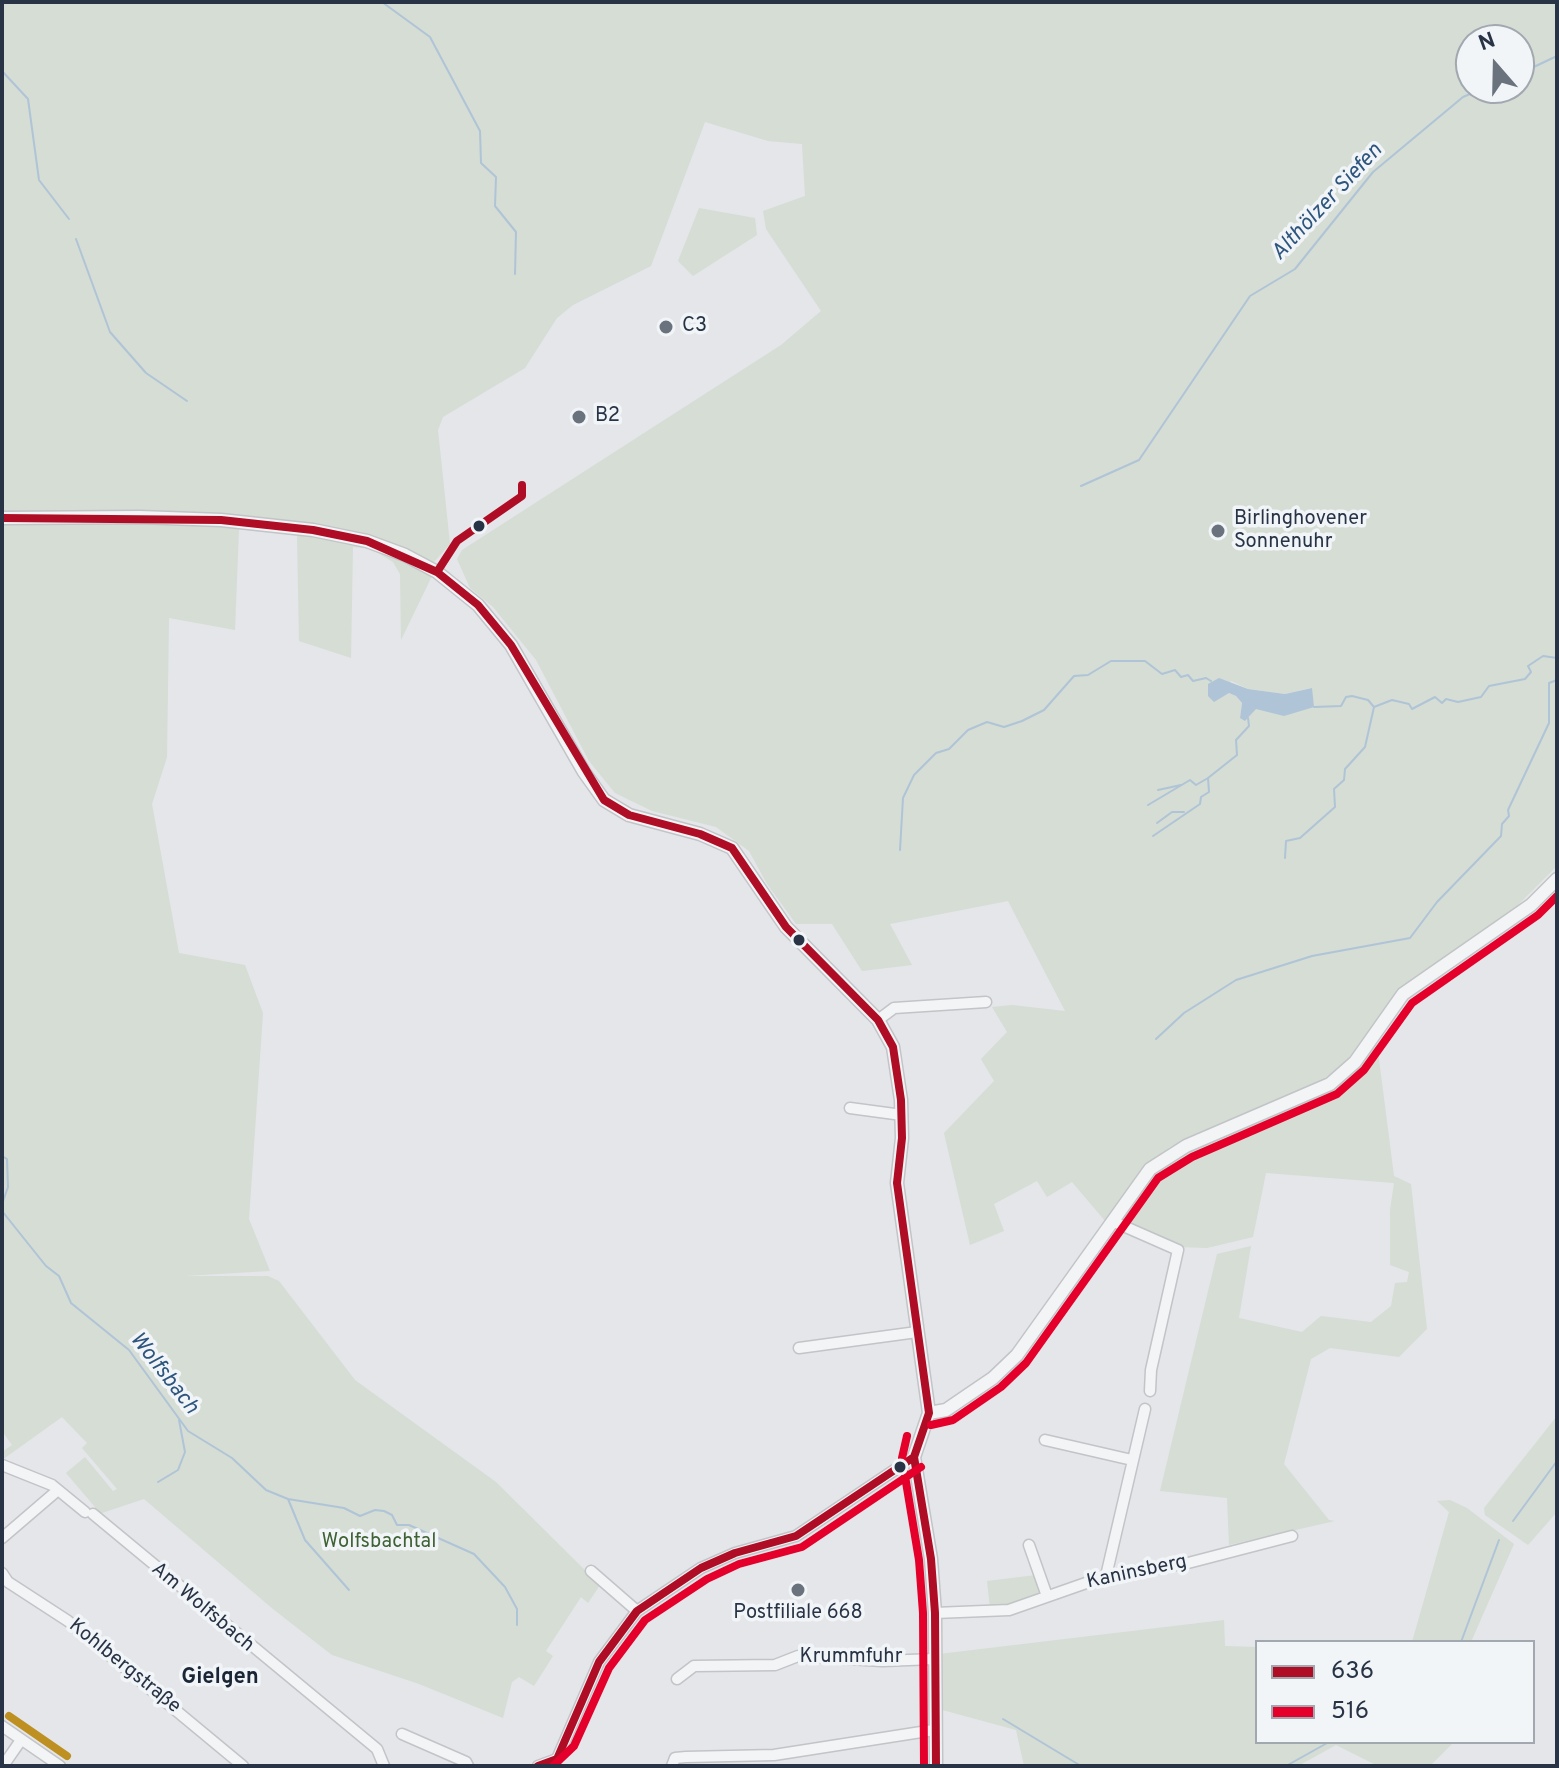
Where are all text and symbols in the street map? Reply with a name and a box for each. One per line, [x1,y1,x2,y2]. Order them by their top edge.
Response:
north arrow [1455,24,1535,104]
text: N [1475,27,1499,58]
water label: Althölzer Siefen [1267,139,1389,267]
place label: C3 [682,315,707,339]
marker: C3 [657,318,675,336]
place label: B2 [595,405,620,429]
marker: B2 [570,408,588,426]
place label: Birlinghovener Sonnenuhr [1234,508,1367,555]
unlabelled marker [471,518,487,534]
marker: Birlinghovener Sonnenuhr [1209,522,1227,540]
unlabelled marker [791,932,807,948]
water label: Wolfsbach [123,1328,203,1420]
unlabelled marker [892,1459,908,1475]
park label: Wolfsbachtal [322,1531,436,1555]
street label: Kaninsberg [1085,1551,1189,1595]
street label: Am Wolfsbach [146,1558,258,1658]
marker: Postfiliale 668 [789,1581,807,1599]
place label: Postfiliale 668 [733,1602,863,1626]
street label: Kohlbergstraße [63,1615,185,1719]
legend [1255,1640,1535,1744]
street label: Krummfuhr [799,1646,903,1670]
text: 636 [1331,1657,1374,1687]
district label: Gielgen [181,1666,259,1692]
text: 516 [1331,1697,1369,1727]

